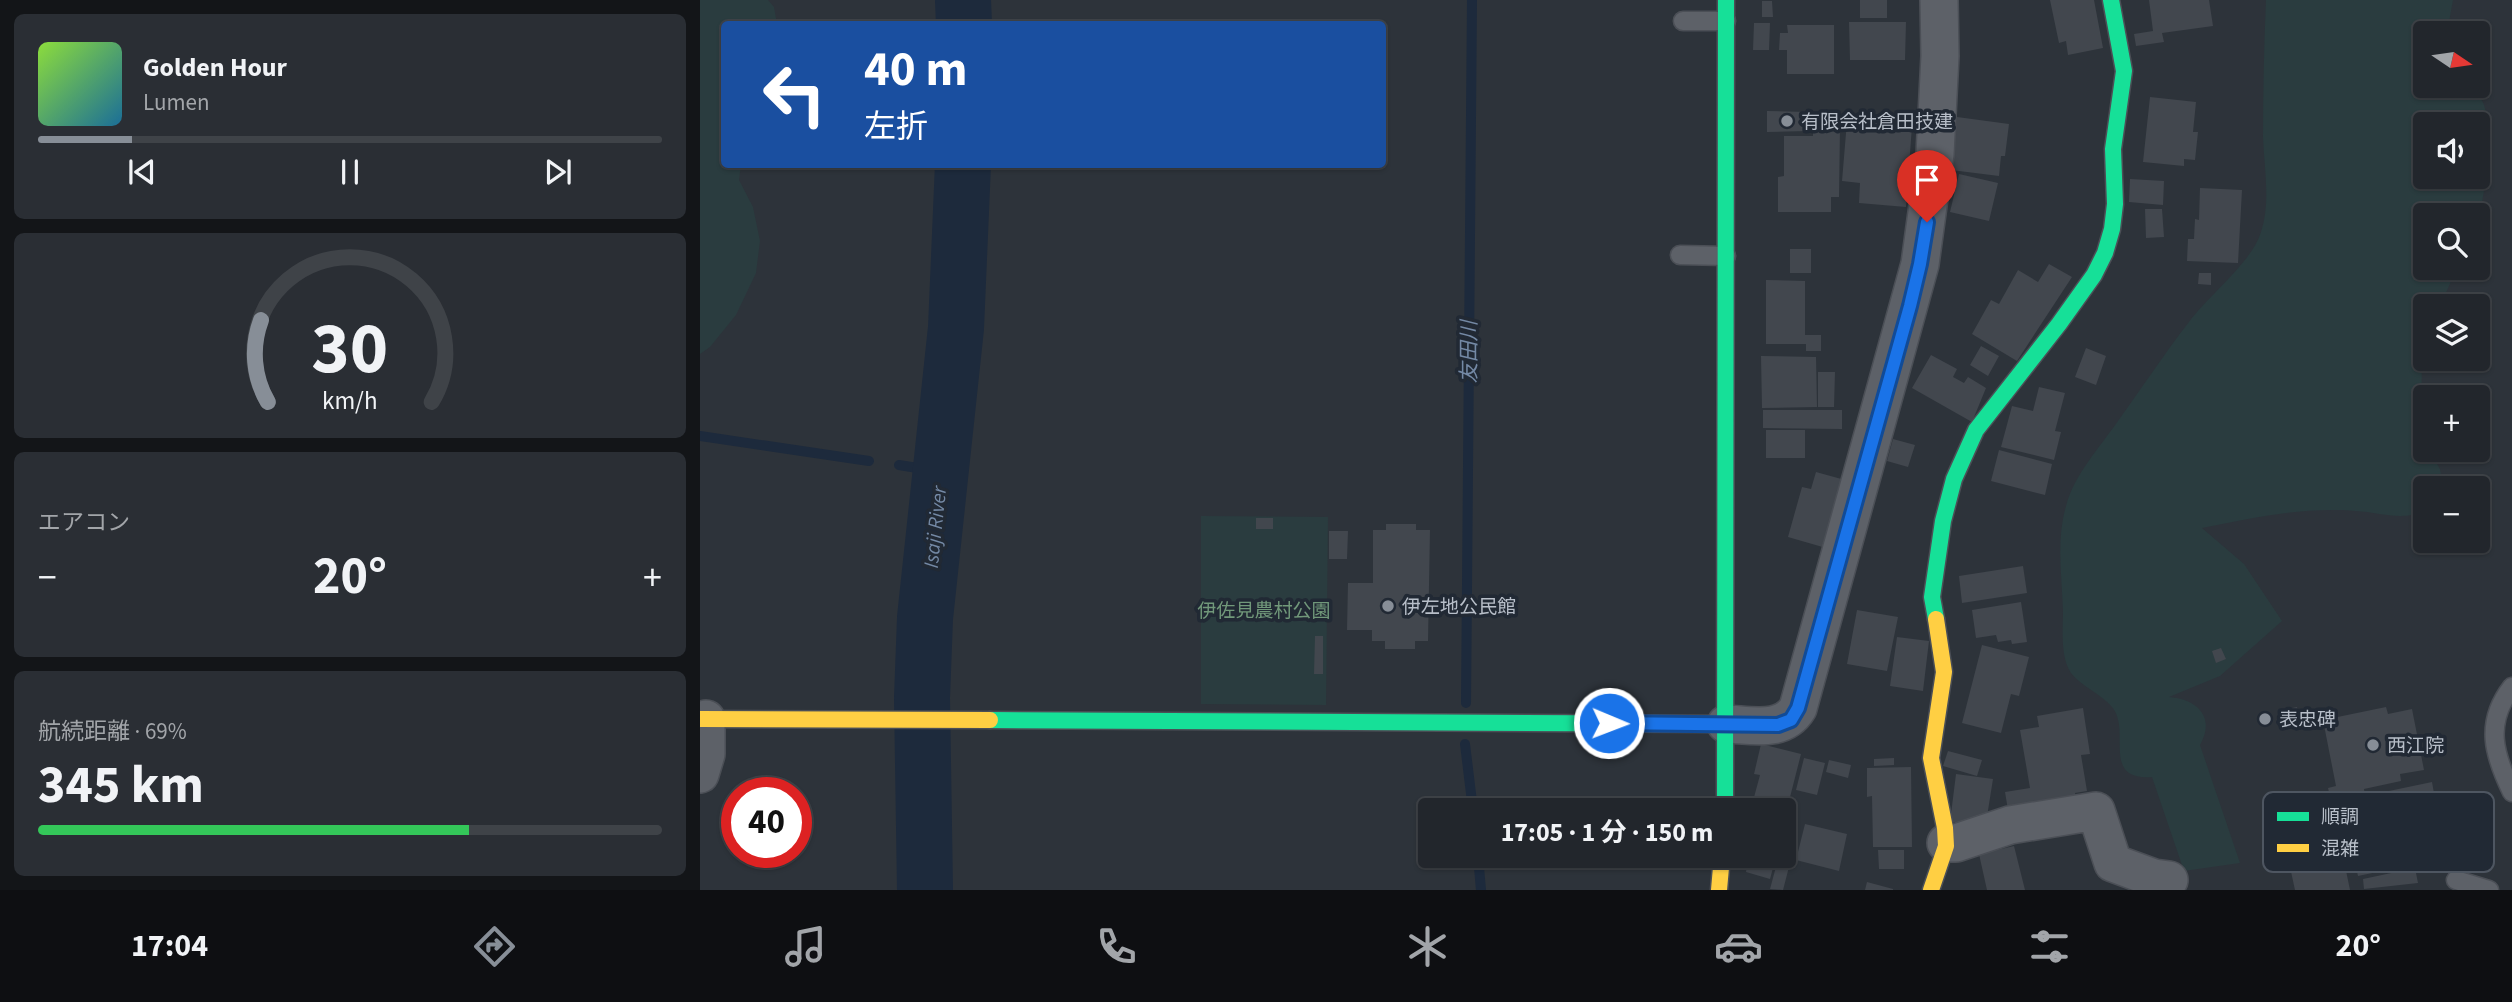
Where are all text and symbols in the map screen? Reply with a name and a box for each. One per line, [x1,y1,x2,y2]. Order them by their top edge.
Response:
north arrow [2413,21,2490,98]
map controls [2413,21,2490,553]
text: 40 m [864,35,968,105]
text: Golden Hour [143,49,287,86]
icon: left [749,49,840,140]
text: Lumen [143,86,210,119]
text: 左折 [864,104,928,150]
place label: 有限会社倉田技建 [1801,109,1953,136]
button: sound [2413,112,2490,189]
marker: 有限会社倉田技建 [1779,113,1795,129]
pin [1897,150,1957,222]
icon: previous [123,153,161,191]
icon: pause [331,153,369,191]
icon: next [539,153,577,191]
icon: arrive [1908,161,1946,199]
button: search [2413,203,2490,280]
button: layers [2413,294,2490,371]
text: 30 [312,297,388,401]
water label: 友田川 [1454,319,1484,384]
text: km/h [322,382,378,418]
button: + [2413,385,2490,462]
button: − [2413,476,2490,553]
water label: Isaji River [916,484,954,570]
text: エアコン [38,506,130,539]
text: 20° [313,540,387,614]
text: − [38,551,57,605]
text: + [643,551,662,605]
place label: 伊左地公民館 [1402,594,1516,621]
park label: 伊佐見農村公園 [1197,598,1331,625]
marker: 伊左地公民館 [1380,598,1396,614]
position arrow [1572,686,1646,760]
place label: 表忠碑 [2279,707,2336,734]
marker: 表忠碑 [2257,711,2273,727]
text: 航続距離 · 69% [38,715,187,748]
place label: 西江院 [2387,733,2444,760]
marker: 西江院 [2365,737,2381,753]
text: 345 km [38,749,204,823]
speed limit sign: 40 [721,777,812,868]
legend [2263,792,2494,872]
text: 順調 [2321,804,2359,831]
text: 17:05 · 1 分 · 150 m [1501,814,1713,851]
text: 混雑 [2321,836,2359,863]
icon: directions [470,922,519,971]
icon: music [781,922,830,971]
icon: phone [1092,922,1141,971]
icon: climate [1403,922,1452,971]
icon: car [1714,922,1763,971]
icon: filters [2025,922,2074,971]
text: 17:04 [131,923,208,969]
text: 20° [2335,923,2381,969]

